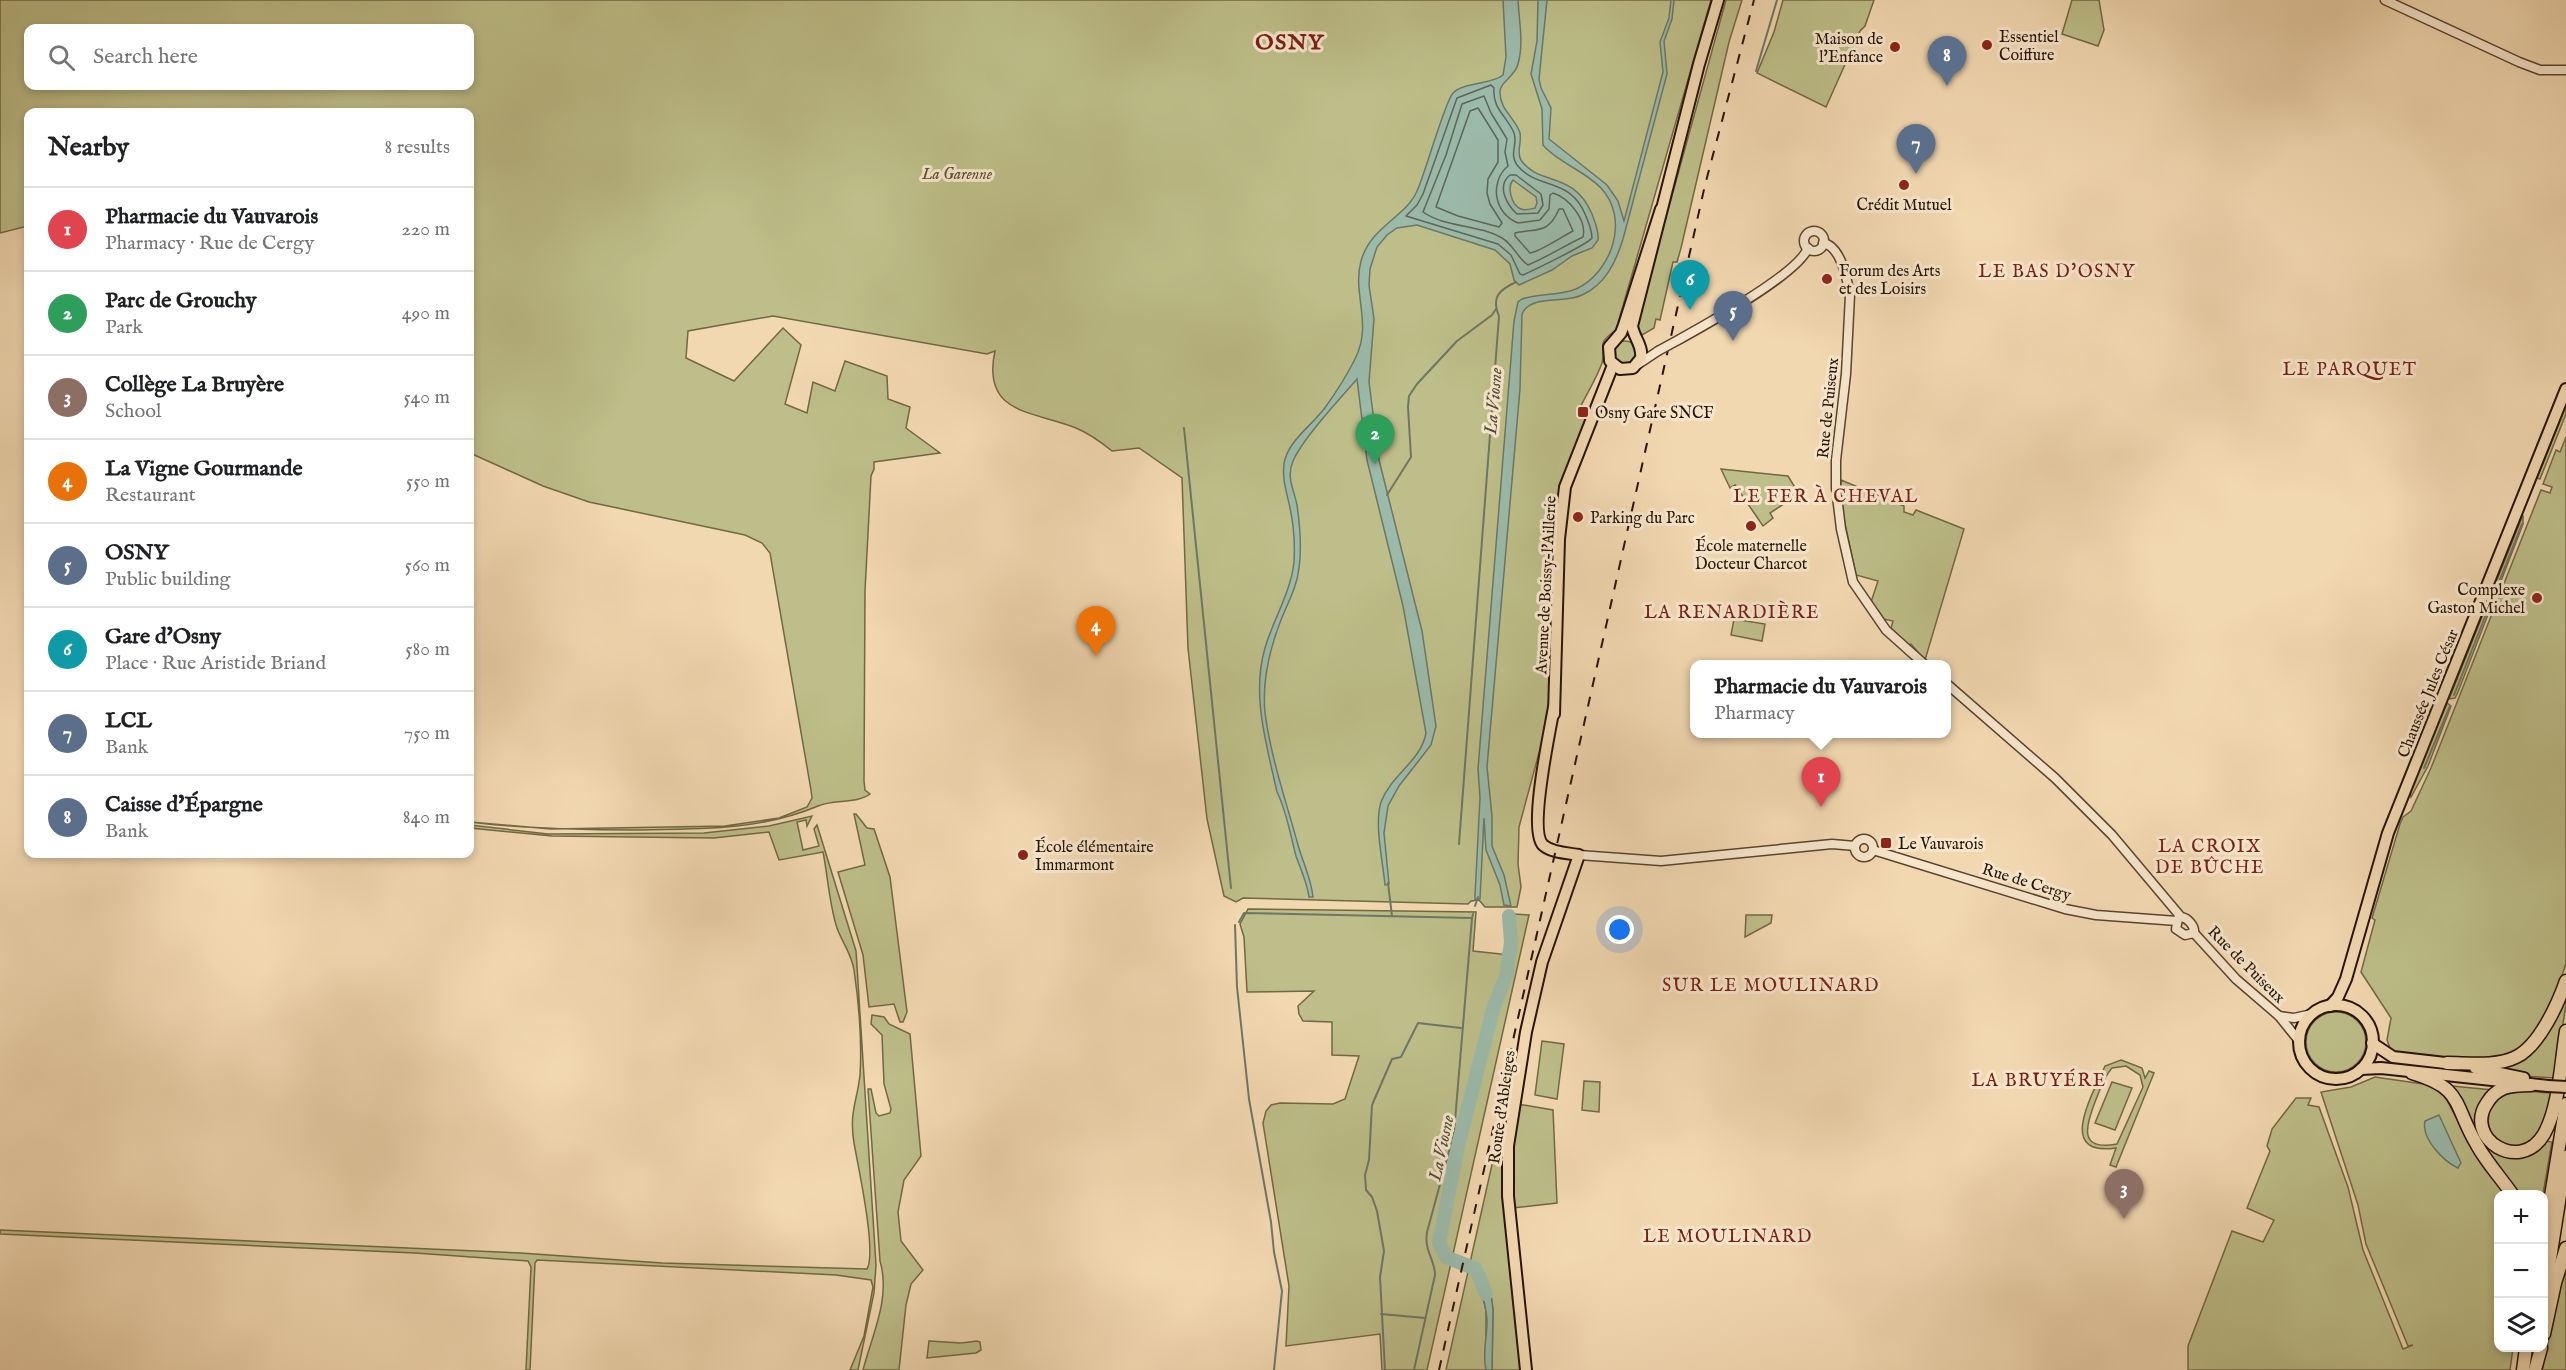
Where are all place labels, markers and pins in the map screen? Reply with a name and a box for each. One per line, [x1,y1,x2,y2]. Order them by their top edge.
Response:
place label: Essentiel Coiffure [1999,28,2059,66]
place label: Maison de l'Enfance [1815,30,1883,68]
pin: 8 [1928,36,1966,86]
marker: Essentiel Coiffure [1980,38,1994,52]
marker: Maison de l'Enfance [1888,40,1902,54]
pin: 7 [1896,124,1936,174]
marker: Crédit Mutuel [1897,178,1911,192]
place label: Crédit Mutuel [1856,196,1952,216]
pin: 6 [1670,260,1710,310]
place label: Forum des Arts et des Loisirs [1839,262,1941,300]
marker: Forum des Arts et des Loisirs [1820,272,1834,286]
pin: 5 [1714,292,1752,341]
place label: Osny Gare SNCF [1595,404,1713,424]
marker: Osny Gare SNCF [1576,405,1590,419]
pin: 2 [1356,414,1394,464]
place label: Parking du Parc [1590,509,1695,529]
marker: Parking du Parc [1571,510,1585,524]
marker: École maternelle Docteur Charcot [1744,519,1758,533]
place label: École maternelle Docteur Charcot [1695,535,1808,575]
place label: Complexe Gaston Michel [2427,581,2526,619]
marker: Complexe Gaston Michel [2530,591,2544,605]
pin: 4 [1076,606,1116,656]
pin: 1 [1802,758,1840,807]
place label: Le Vauvarois [1898,835,1984,855]
place label: École élémentaire Immarmont [1035,836,1154,876]
marker: Le Vauvarois [1879,836,1893,850]
marker: École élémentaire Immarmont [1016,848,1030,862]
pin: 3 [2104,1170,2144,1219]

